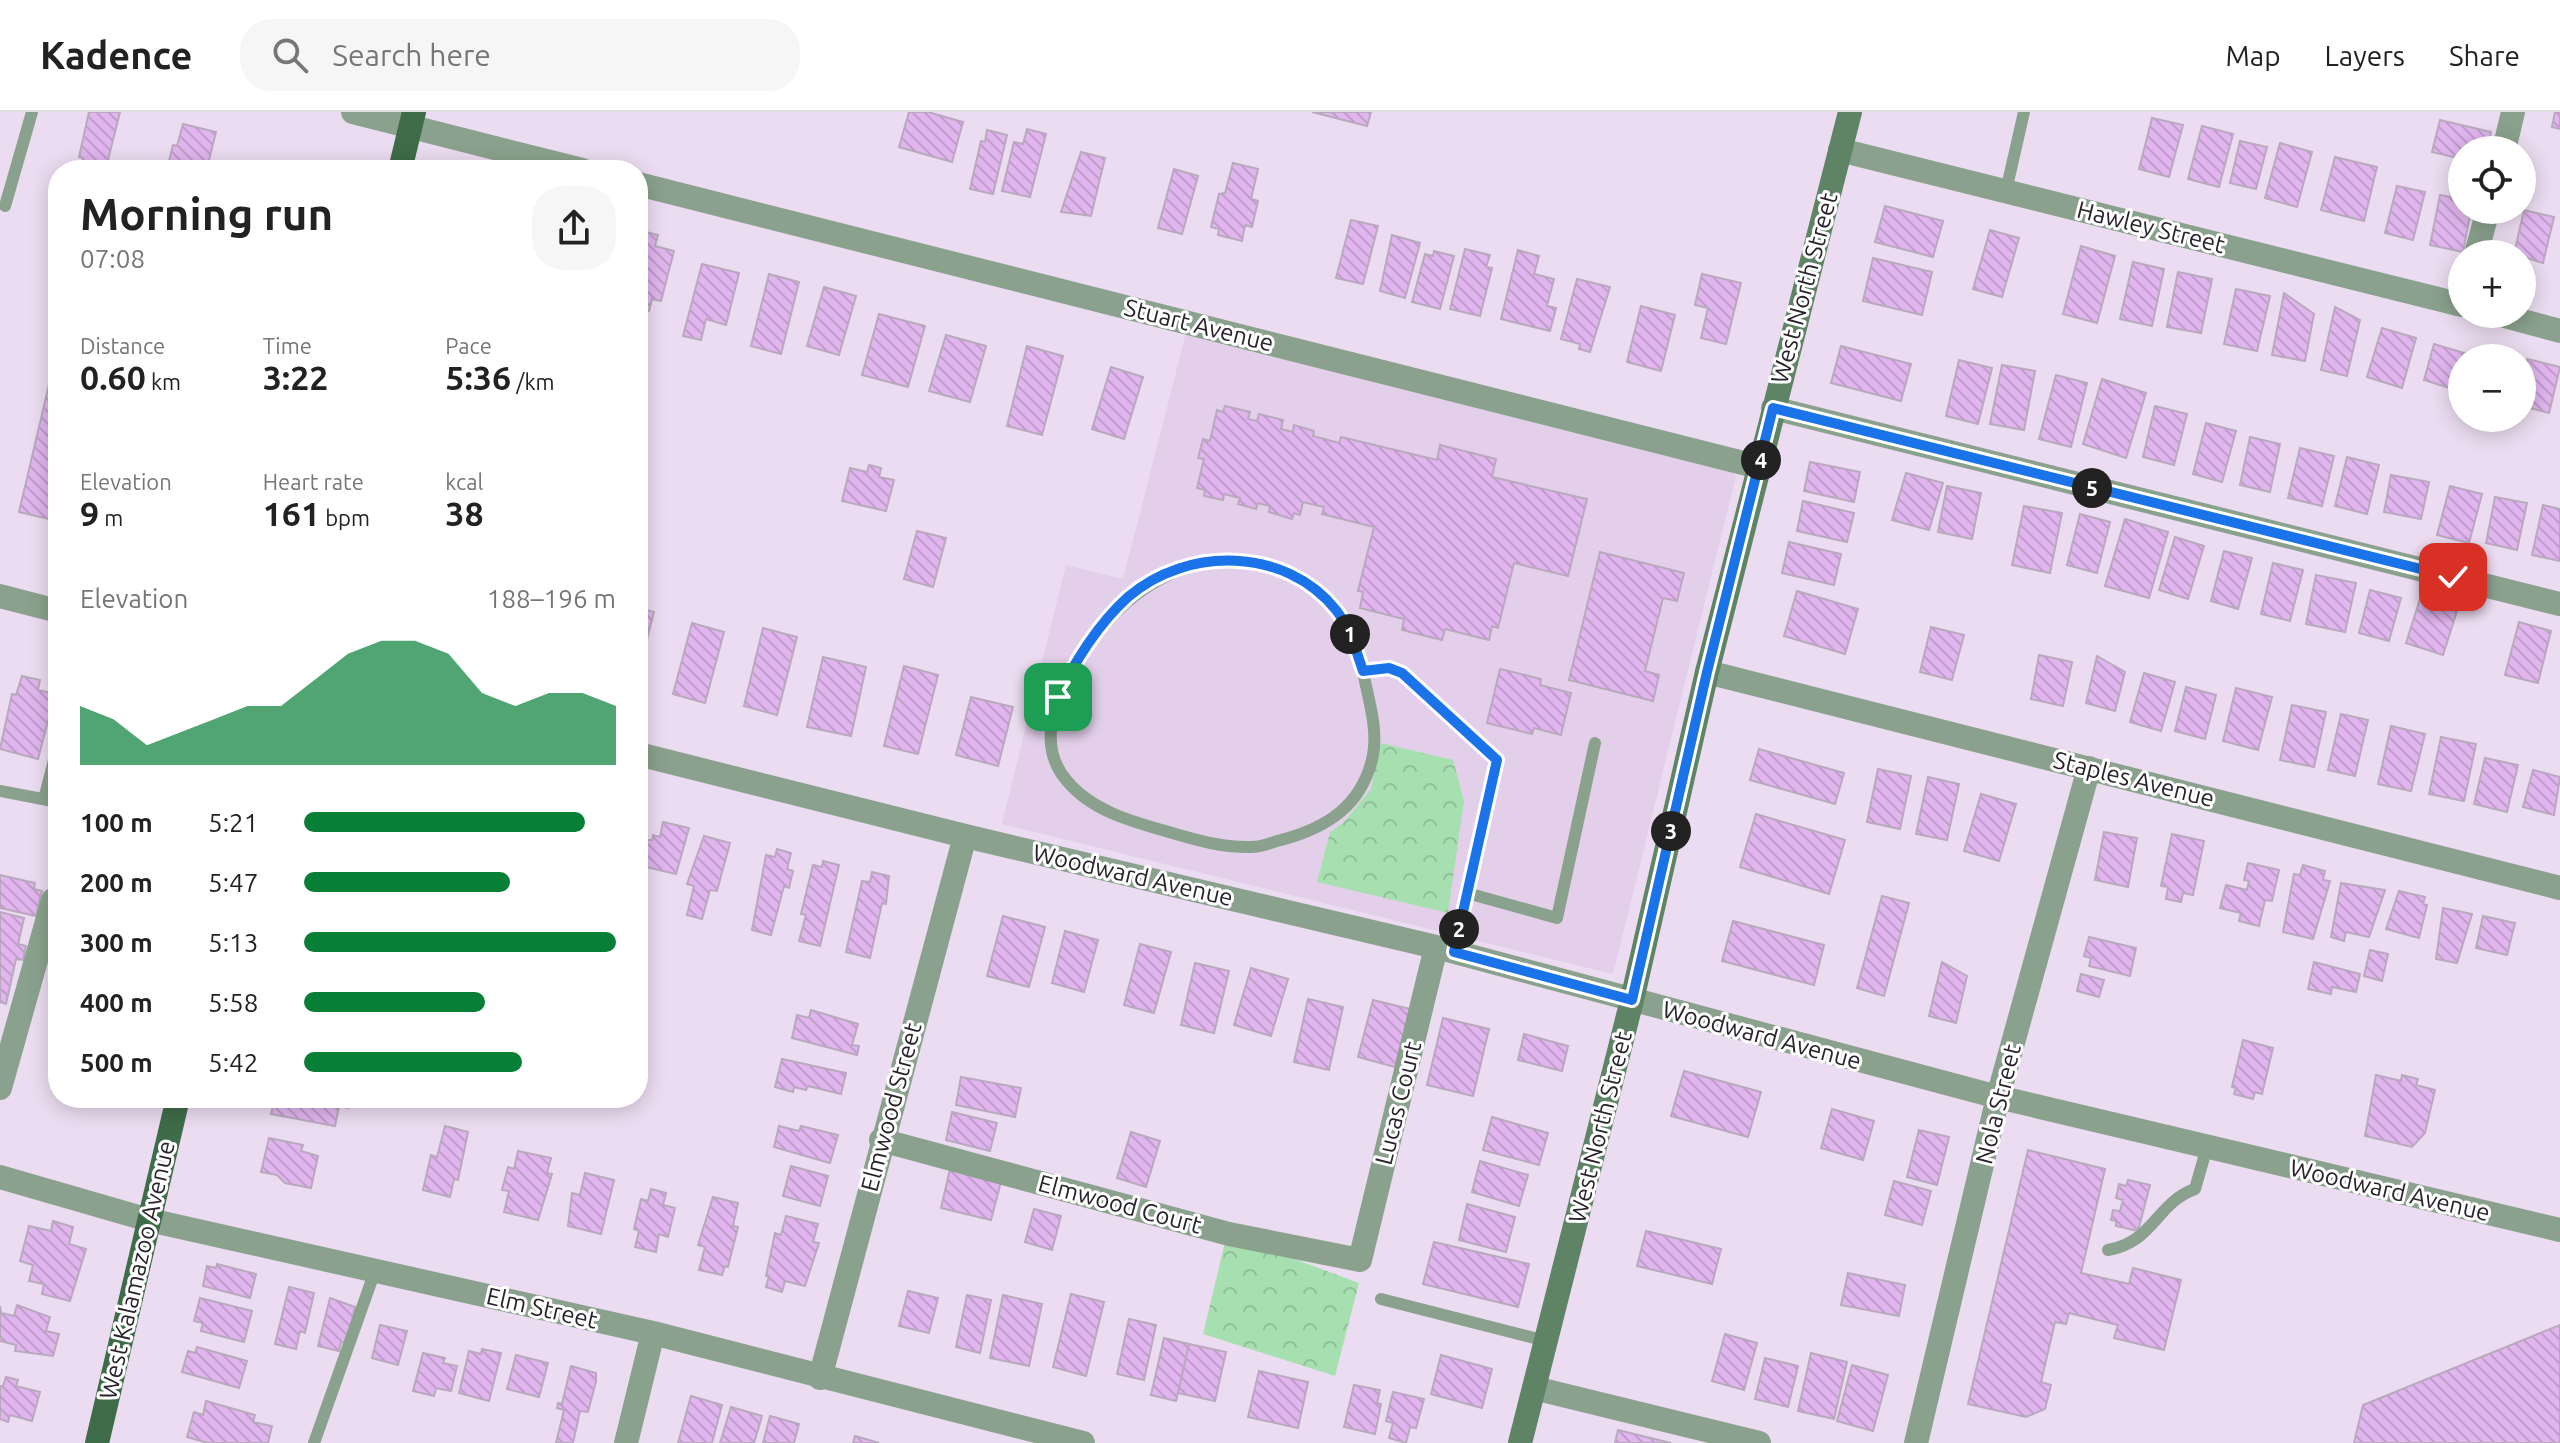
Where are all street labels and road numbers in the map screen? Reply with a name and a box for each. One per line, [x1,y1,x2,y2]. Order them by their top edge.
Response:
street label: West North Street [1766,189,1843,386]
street label: Hawley Street [2074,196,2228,259]
street label: Stuart Avenue [1122,293,1276,357]
street label: Staples Avenue [2051,746,2217,812]
street label: Woodward Avenue [1030,839,1236,911]
street label: Woodward Avenue [1660,996,1864,1074]
street label: Elmwood Street [855,1019,927,1194]
street label: West North Street [1563,1028,1637,1226]
street label: Lucas Court [1370,1038,1427,1168]
street label: Nola Street [1970,1041,2026,1167]
street label: West Kalamazoo Avenue [94,1138,180,1402]
street label: Woodward Avenue [2287,1154,2493,1226]
street label: Elmwood Court [1036,1169,1205,1239]
street label: Elm Street [484,1282,601,1334]

